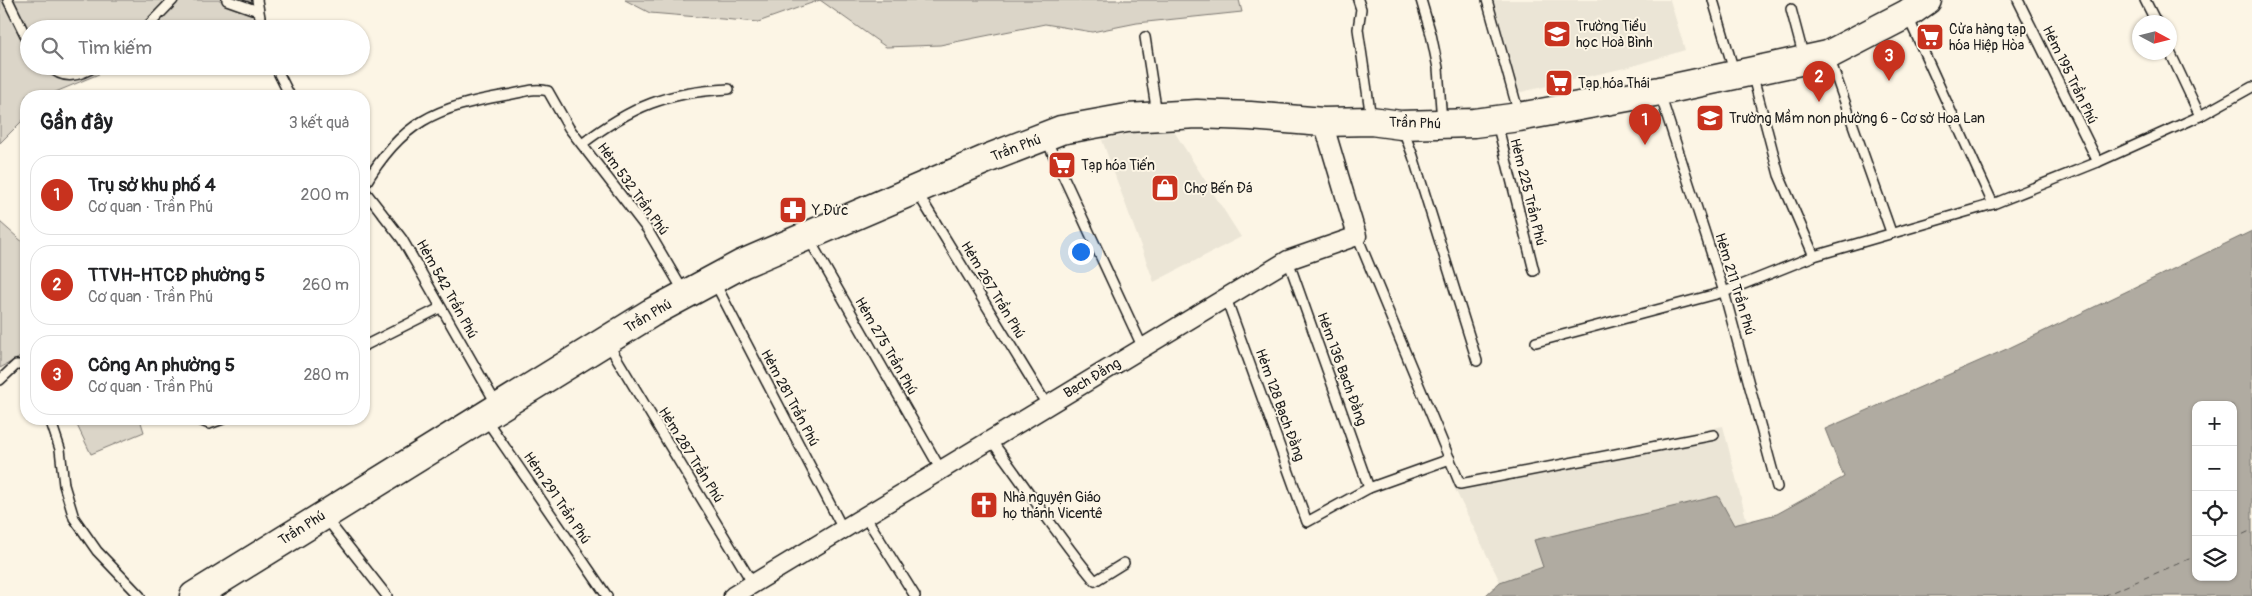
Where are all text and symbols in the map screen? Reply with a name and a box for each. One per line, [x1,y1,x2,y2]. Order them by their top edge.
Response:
north arrow [2132,15,2177,60]
place label: Trường Tiểu học Hoà Bình [1576,18,1653,51]
school or university icon: Trường Tiểu học Hoà Bình [1542,19,1572,49]
search box [20,20,370,75]
place label: Cửa hàng tạp hóa Hiệp Hòa [1949,21,2026,54]
supermarket icon: Cửa hàng tạp hóa Hiệp Hòa [1915,22,1945,52]
street label: Hẻm 195 Trần Phú [2039,22,2103,127]
icon: search [38,34,66,62]
text: Tìm kiếm [78,36,152,60]
pin: 3 [1873,40,1905,81]
pin: 2 [1803,61,1835,102]
supermarket icon: Tạp hóa Thái [1544,68,1574,98]
place label: Tạp hóa Thái [1578,75,1650,92]
school or university icon: Trường Mầm non phường 6 - Cơ sở Hoa Lan [1695,103,1725,133]
pin: 1 [1629,104,1661,145]
place label: Trường Mầm non phường 6 - Cơ sở Hoa Lan [1729,108,1985,127]
text: Gần đây [40,109,113,136]
street label: Trần Phú [1389,112,1441,132]
text: 3 kết quả [289,113,350,133]
street label: Trần Phú [988,129,1043,165]
street label: Hẻm 225 Trần Phú [1506,136,1552,247]
street label: Hẻm 532 Trần Phú [594,138,674,239]
supermarket icon: Tạp hóa Tiến [1047,150,1077,180]
place label: Tạp hóa Tiến [1081,157,1155,174]
text: Trụ sở khu phố 4 [88,173,216,197]
shop icon: Chợ Bến Đá [1150,173,1180,203]
place label: Chợ Bến Đá [1184,180,1252,197]
text: 1 [54,185,60,205]
text: 200 m [301,185,349,205]
pharmacy icon: Y Đức [778,195,808,225]
text: Cơ quan · Trần Phú [88,197,213,217]
place label: Y Đức [811,202,848,219]
street label: Hẻm 211 Trần Phú [1711,230,1760,337]
street label: Hẻm 542 Trần Phú [413,236,483,341]
street label: Hẻm 267 Trần Phú [957,237,1030,342]
your location [1068,239,1094,265]
text: TTVH-HTCĐ phường 5 [88,263,265,287]
text: 2 [53,275,61,295]
text: 260 m [302,275,349,295]
text: Cơ quan · Trần Phú [88,287,213,307]
street label: Hẻm 275 Trần Phú [851,293,923,398]
street label: Trần Phú [620,294,675,336]
street label: Hẻm 136 Bạch Đằng [1314,310,1371,428]
street label: Hẻm 281 Trần Phú [757,346,824,449]
street label: Hẻm 128 Bạch Đằng [1252,346,1309,464]
text: Công An phường 5 [88,353,235,377]
street label: Bạch Đằng [1060,354,1123,402]
text: 3 [53,365,61,385]
text: 280 m [303,365,349,385]
text: Cơ quan · Trần Phú [88,377,213,397]
map controls [2192,401,2237,581]
button: + [2192,401,2237,446]
street label: Hẻm 287 Trần Phú [655,403,729,506]
button: − [2192,446,2237,491]
street label: Hẻm 291 Trần Phú [520,448,596,547]
place label: Nhà nguyện Giáo họ thánh Vicentê [1003,489,1103,522]
church icon: Nhà nguyện Giáo họ thánh Vicentê [969,490,999,520]
button: locate [2192,491,2237,536]
street label: Trần Phú [274,505,329,549]
button: layers [2192,536,2237,581]

